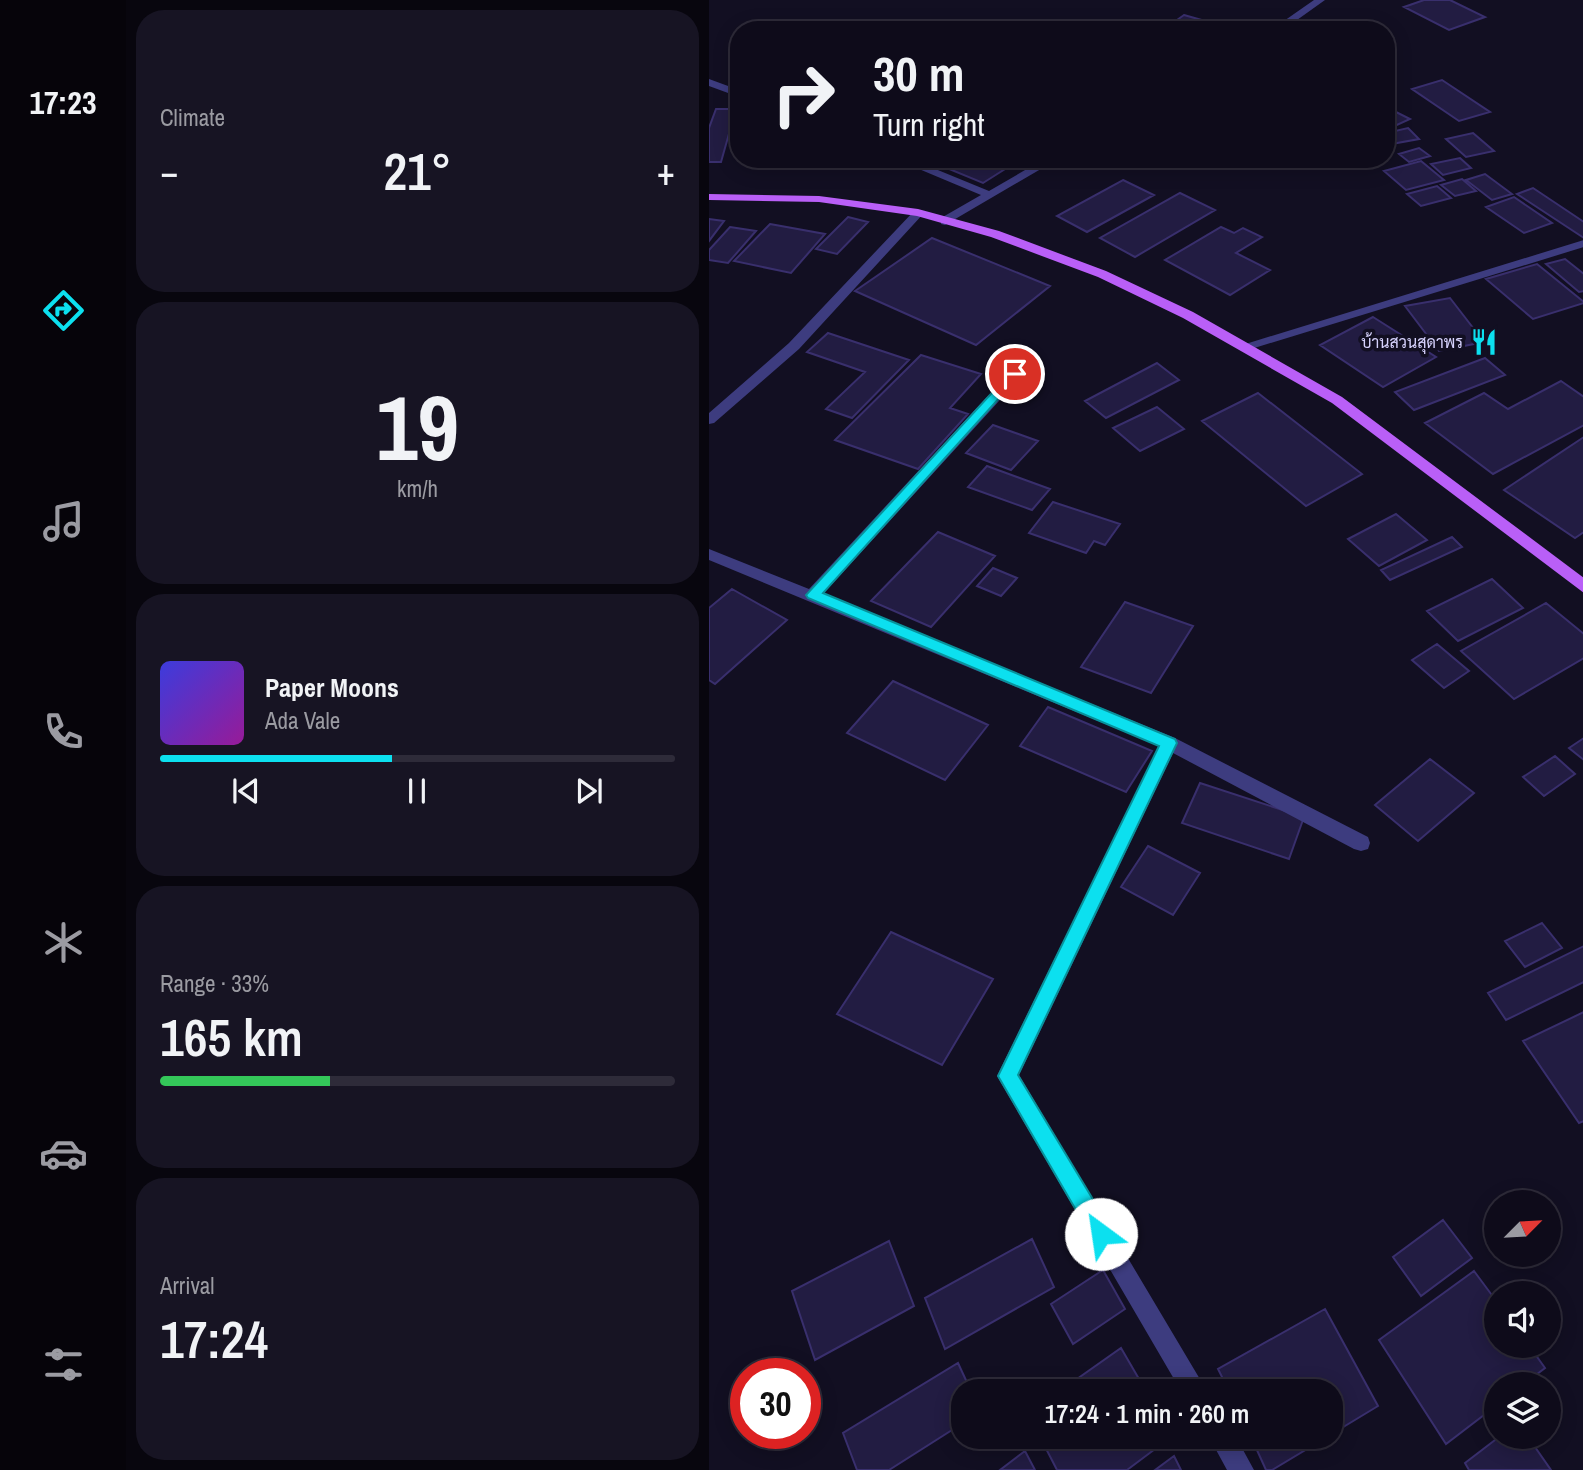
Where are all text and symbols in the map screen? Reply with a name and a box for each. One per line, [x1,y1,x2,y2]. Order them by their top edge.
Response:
text: 30 m [873,40,965,106]
icon: right [758,49,849,140]
text: 17:23 [29,81,97,124]
text: Climate [160,102,225,133]
text: Turn right [873,103,985,146]
text: 21° [383,136,452,206]
text: − [160,146,178,197]
text: + [657,146,675,197]
icon: directions [39,286,88,335]
restaurant icon: บ้านสวนสุดาพร [1469,327,1499,357]
place label: บ้านสวนสุดาพร [1361,331,1463,354]
pin [985,344,1045,404]
icon: arrive [996,355,1034,393]
text: 19 [376,366,459,488]
text: km/h [397,473,438,504]
icon: music [39,497,88,546]
text: Paper Moons [265,670,399,705]
text: Ada Vale [265,705,340,736]
icon: phone [39,707,88,756]
icon: previous [227,772,265,810]
icon: pause [398,772,436,810]
icon: next [570,772,608,810]
icon: climate [39,918,88,967]
text: Range · 33% [160,968,269,999]
text: 165 km [160,1002,303,1072]
icon: car [39,1129,88,1178]
north arrow [1484,1190,1561,1267]
map controls [1484,1190,1561,1449]
position arrow [1064,1197,1138,1271]
text: Arrival [160,1270,215,1301]
button: sound [1484,1281,1561,1358]
text: 17:24 [160,1304,268,1374]
icon: filters [39,1340,88,1389]
speed limit sign: 30 [730,1358,821,1449]
button: layers [1484,1372,1561,1449]
text: 17:24 · 1 min · 260 m [1045,1396,1249,1431]

